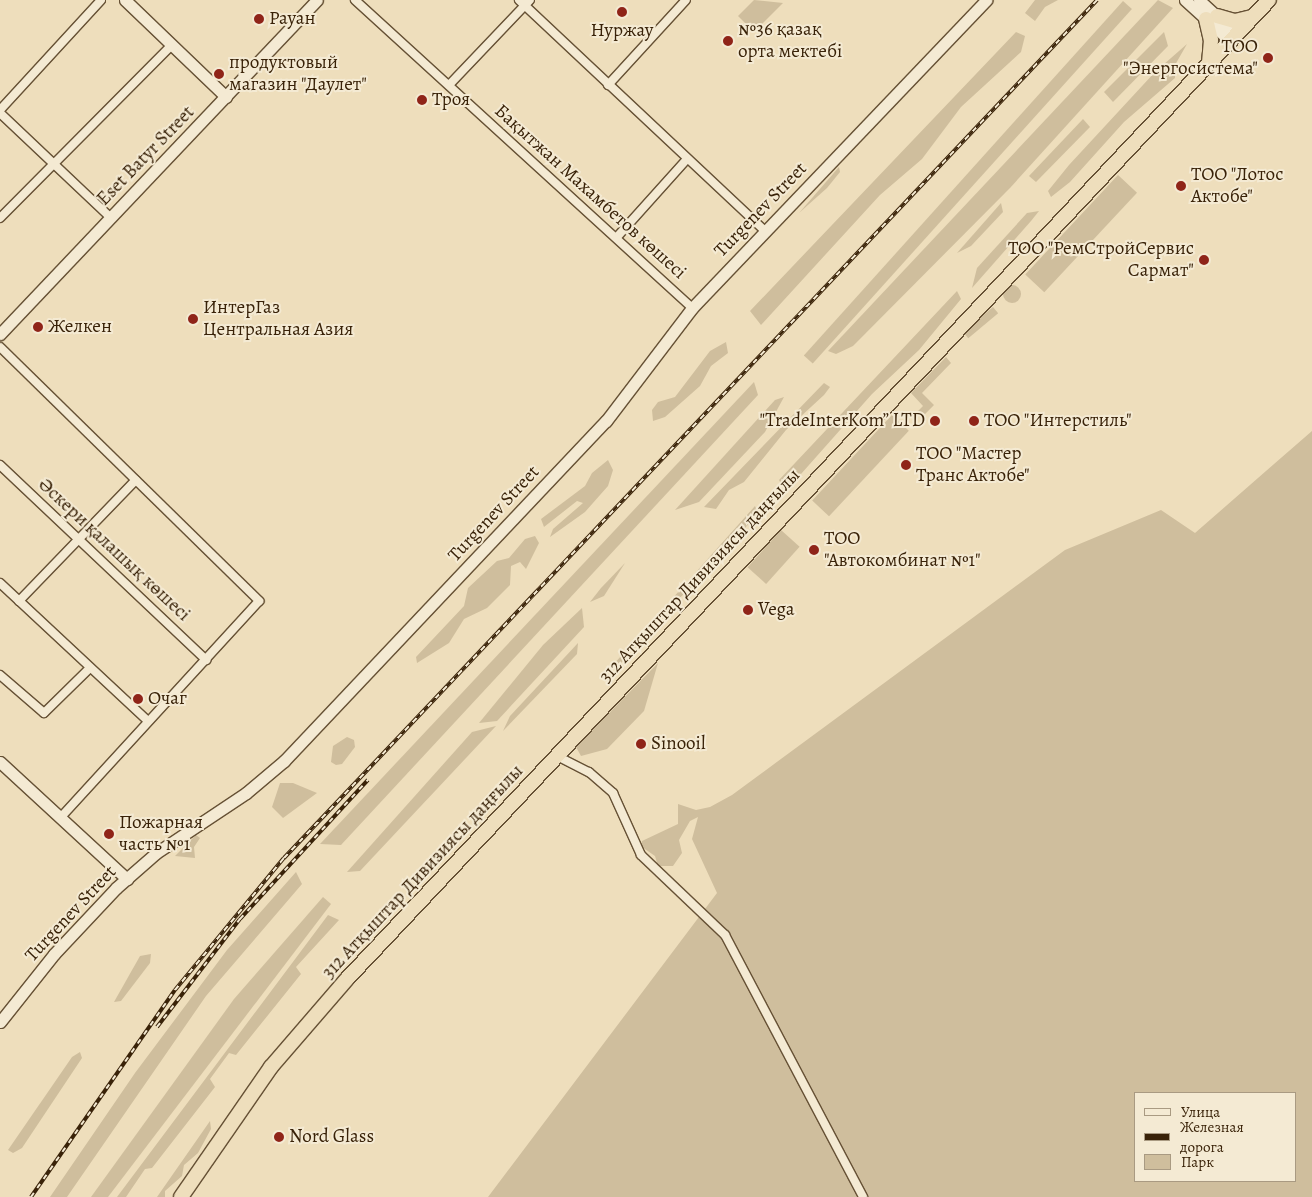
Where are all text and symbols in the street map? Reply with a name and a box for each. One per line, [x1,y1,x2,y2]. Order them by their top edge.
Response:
marker: Нуржау [616,6,628,18]
place label: Рауан [269,8,316,30]
marker: Рауан [253,13,265,25]
place label: №36 қазақ орта мектебі [738,19,842,63]
place label: Нуржау [591,20,653,42]
marker: №36 қазақ орта мектебі [722,35,734,47]
place label: ТОО "Энергосистема" [1123,36,1258,80]
place label: продуктовый магазин "Даулет" [229,52,367,96]
marker: ТОО "Энергосистема" [1262,52,1274,64]
marker: продуктовый магазин "Даулет" [213,68,225,80]
place label: Троя [432,89,470,111]
marker: Троя [416,94,428,106]
street label: Бақытжан Махамбетов көшесі [489,100,691,284]
street label: Eset Batyr Street [93,101,199,211]
street label: Turgenev Street [710,158,812,262]
place label: ТОО "Лотос Актобе" [1191,164,1284,208]
marker: ТОО "Лотос Актобе" [1175,180,1187,192]
place label: ТОО "РемСтройСервис Сармат" [1007,238,1194,282]
marker: ТОО "РемСтройСервис Сармат" [1198,254,1210,266]
place label: ИнтерГаз Центральная Азия [203,297,353,341]
marker: ИнтерГаз Центральная Азия [187,313,199,325]
place label: Желкен [48,316,112,338]
marker: Желкен [32,321,44,333]
place label: "TradeInterKom” LTD [759,410,925,432]
place label: ТОО "Интерстиль" [984,410,1132,432]
marker: "TradeInterKom” LTD [929,415,941,427]
marker: ТОО "Интерстиль" [968,415,980,427]
place label: ТОО "Мастер Транс Актобе" [916,443,1030,487]
marker: ТОО "Мастер Транс Актобе" [900,459,912,471]
street label: Turgenev Street [444,461,544,567]
street label: 312 Атқыштар Дивизиясы даңғылы [595,464,805,688]
street label: Әскери қалашық көшесі [33,474,195,626]
place label: ТОО "Автокомбинат №1" [824,528,981,572]
marker: ТОО "Автокомбинат №1" [808,544,820,556]
place label: Vega [758,599,795,621]
marker: Vega [742,604,754,616]
place label: Очаг [148,688,187,710]
marker: Очаг [132,693,144,705]
place label: Sinooil [651,733,706,755]
marker: Sinooil [635,738,647,750]
street label: 312 Атқыштар Дивизиясы даңғылы [318,760,528,984]
place label: Пожарная часть №1 [119,812,203,856]
marker: Пожарная часть №1 [103,828,115,840]
street label: Turgenev Street [21,861,121,967]
legend [1134,1092,1297,1182]
text: Улица [1181,1102,1220,1122]
text: Железная дорога [1180,1117,1244,1157]
place label: Nord Glass [289,1126,374,1148]
marker: Nord Glass [273,1131,285,1143]
text: Парк [1181,1152,1214,1172]

